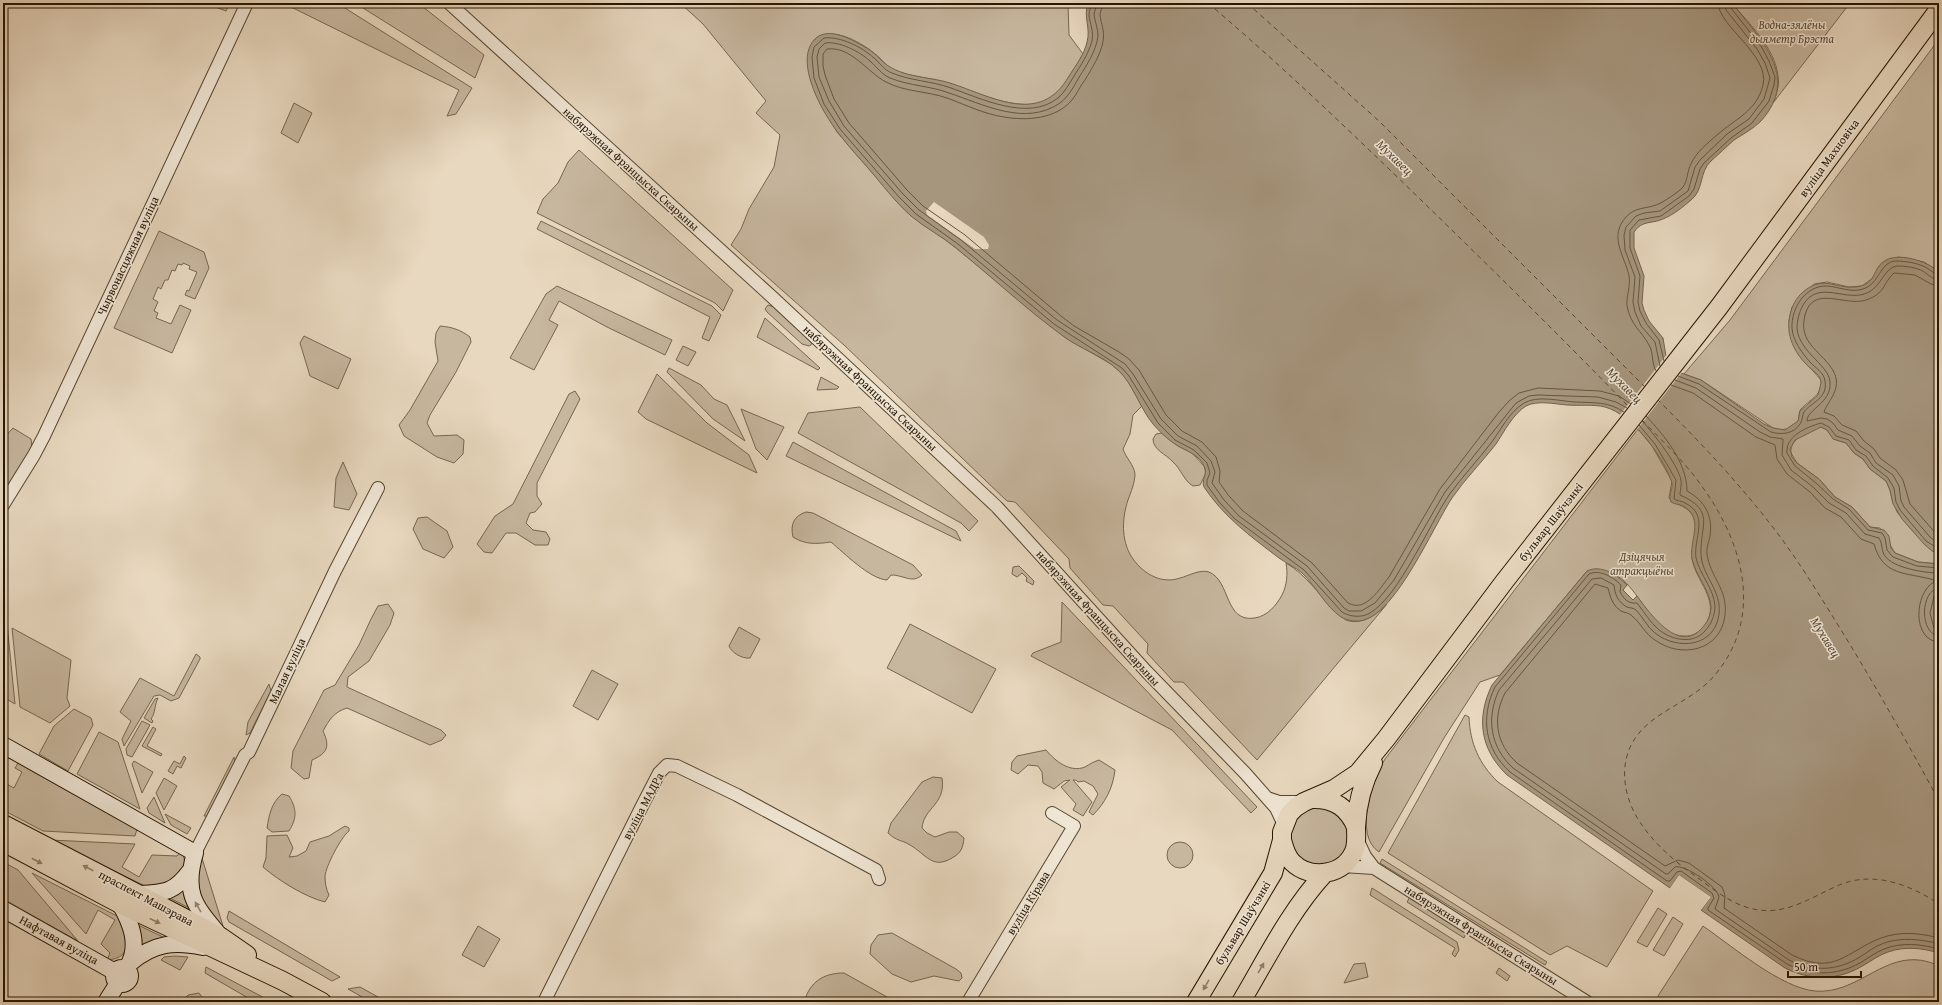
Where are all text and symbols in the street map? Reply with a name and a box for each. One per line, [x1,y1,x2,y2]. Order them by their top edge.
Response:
park label: Водна-зялёны дыяметр Брэста [1750,16,1835,47]
street label: набярэжная Францыска Скарыны [559,103,704,235]
street label: вуліца Махновіча [1794,115,1863,200]
water label: Мухавец [1372,135,1418,180]
street label: Чырвонасцяжная вуліца [92,193,163,318]
street label: набярэжная Францыска Скарыны [799,321,942,455]
water label: Мухавец [1602,363,1647,408]
street label: бульвар Шаўчэнкі [1514,478,1587,565]
street label: набярэжная Францыска Скарыны [1032,546,1165,690]
park label: Дзіцячыя атракцыёны [1610,548,1674,579]
water label: Мухавец [1806,613,1846,662]
street label: Малая вуліца [264,635,309,706]
street label: вуліца МАДРа [618,769,667,842]
one-way arrow [32,857,43,864]
one-way arrow [82,864,94,871]
street label: праспект Машэрава [96,865,197,930]
street label: вуліца Кірава [1002,867,1053,938]
street label: бульвар Шаўчэнкі [1211,877,1275,968]
street label: набярэжная Францыска Скарыны [1401,880,1562,989]
one-way arrow [194,901,201,913]
street label: Нафтавая вуліца [17,911,102,968]
one-way arrow [149,918,160,924]
scale bar [1788,953,1861,979]
text: 50 m [1794,958,1818,975]
one-way arrow [1258,962,1265,974]
one-way arrow [1202,979,1209,991]

